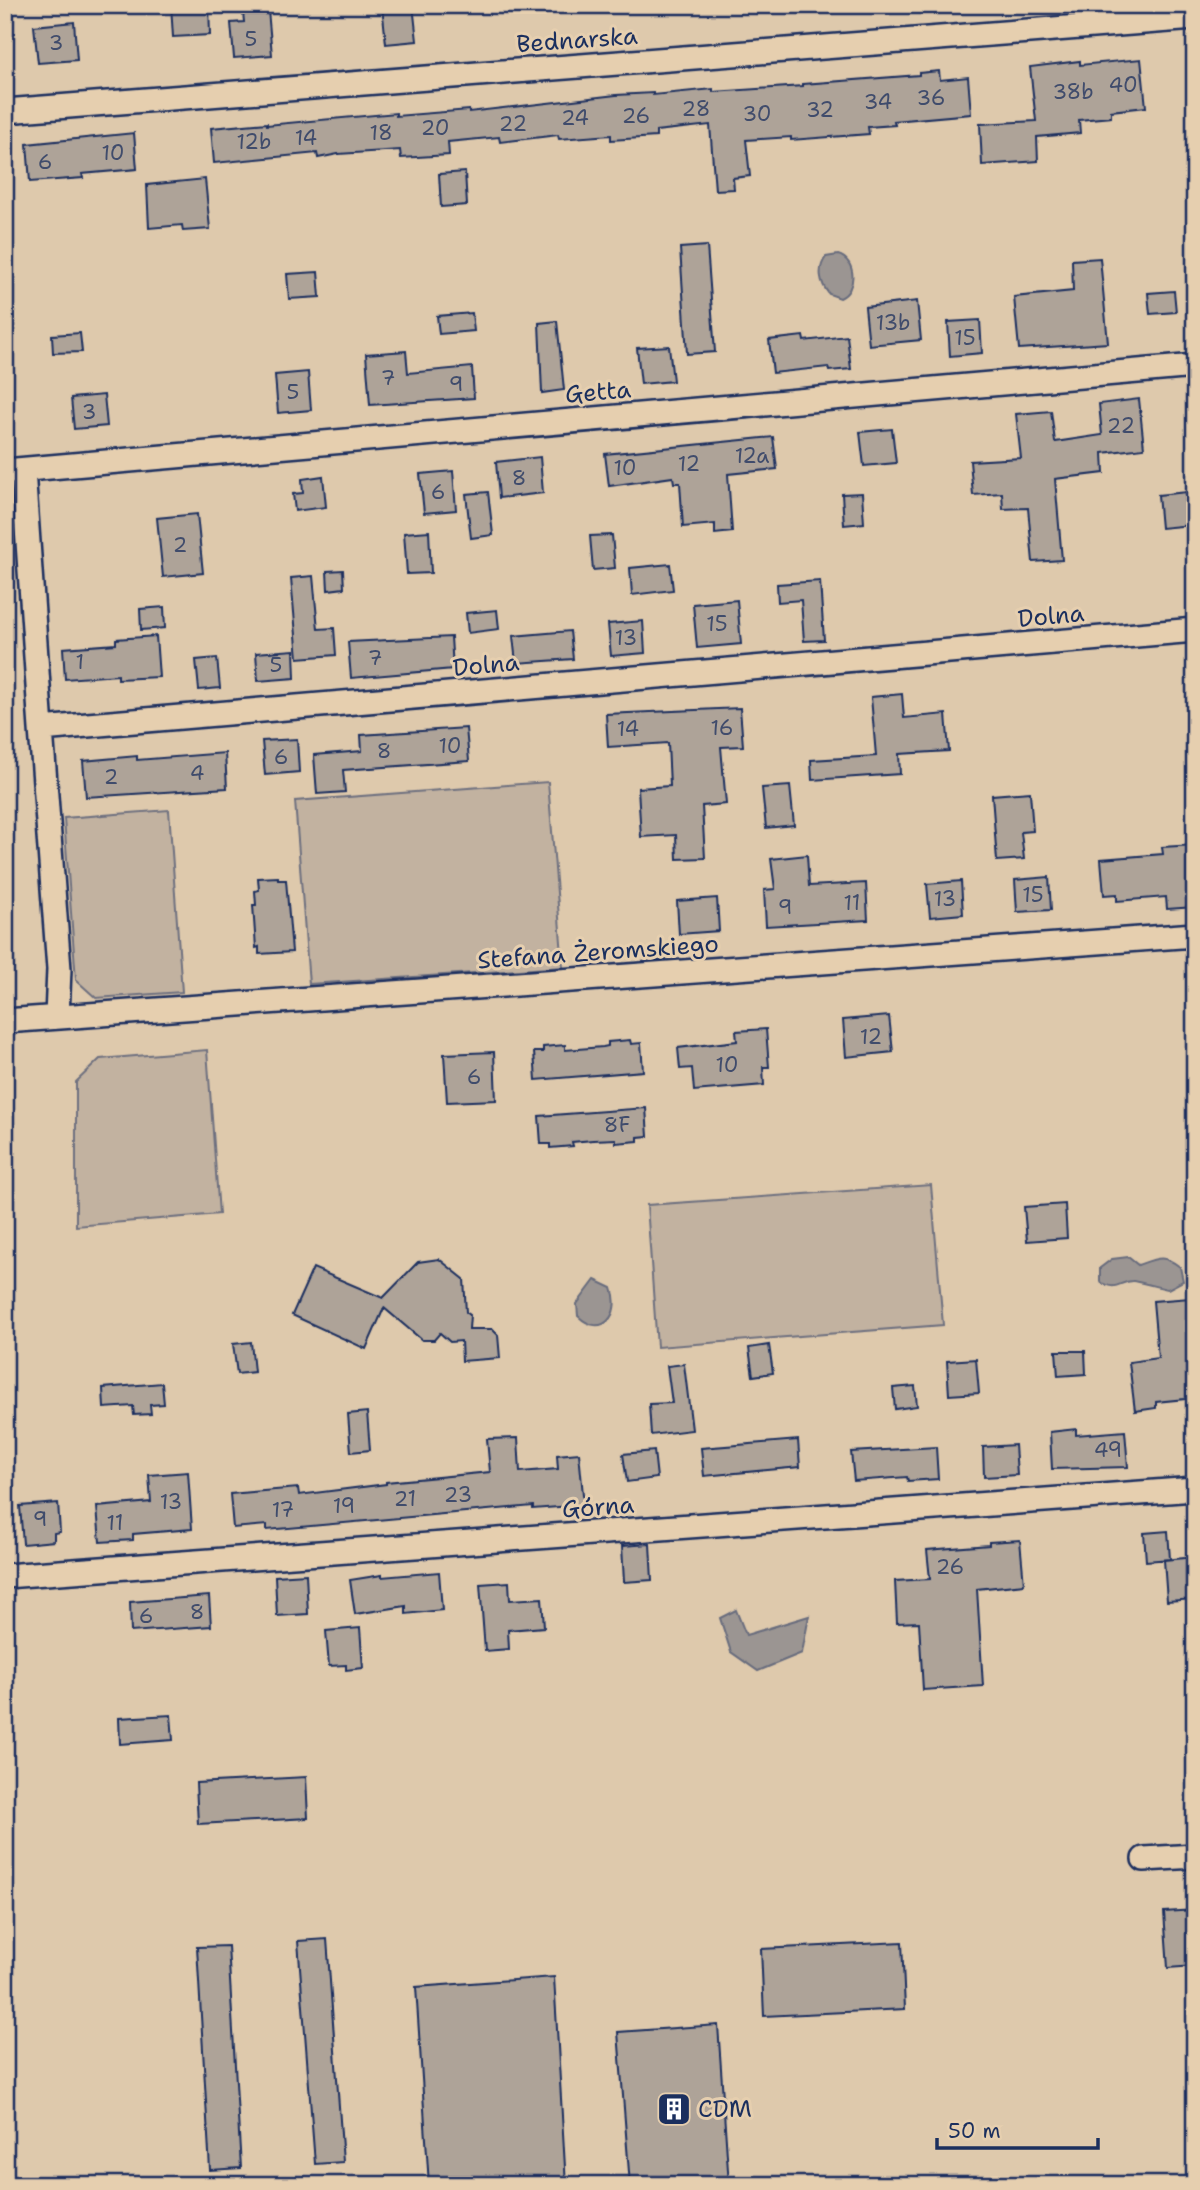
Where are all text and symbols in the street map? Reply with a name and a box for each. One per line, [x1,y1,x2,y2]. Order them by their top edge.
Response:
street label: Bednarska [515,20,639,60]
house number: 5 [245,25,257,53]
house number: 3 [49,29,63,57]
house number: 40 [1108,71,1138,99]
house number: 38b [1052,78,1094,106]
house number: 36 [917,84,945,112]
house number: 34 [864,88,892,116]
house number: 28 [682,95,710,123]
house number: 32 [806,96,834,124]
house number: 30 [742,100,772,128]
house number: 26 [622,102,650,130]
house number: 24 [561,104,589,132]
house number: 22 [499,110,527,138]
house number: 20 [421,114,449,142]
house number: 18 [369,119,393,147]
house number: 14 [295,124,317,152]
house number: 12b [237,128,271,156]
house number: 10 [102,139,124,167]
house number: 6 [38,148,52,176]
house number: 13b [876,309,910,337]
house number: 15 [954,324,976,352]
house number: 7 [381,364,395,392]
house number: 9 [449,370,463,398]
street label: Getta [564,373,632,411]
house number: 5 [287,378,299,406]
house number: 3 [82,398,96,426]
house number: 22 [1107,412,1135,440]
house number: 12a [735,442,769,470]
house number: 12 [678,450,700,478]
house number: 10 [614,454,636,482]
house number: 8 [512,464,526,492]
house number: 6 [431,478,445,506]
house number: 2 [173,531,187,559]
street label: Dolna [1016,597,1086,635]
house number: 15 [706,610,728,638]
house number: 13 [615,624,637,652]
house number: 7 [368,644,382,672]
street label: Dolna [451,646,521,684]
house number: 1 [76,648,84,676]
house number: 5 [270,651,282,679]
house number: 16 [711,714,733,742]
house number: 14 [617,715,639,743]
house number: 10 [439,732,461,760]
house number: 8 [377,737,391,765]
house number: 6 [274,743,288,771]
house number: 4 [190,759,204,787]
house number: 2 [104,763,118,791]
house number: 15 [1022,881,1044,909]
house number: 13 [934,885,956,913]
house number: 11 [844,889,860,917]
house number: 9 [778,893,792,921]
street label: Stefana Żeromskiego [476,928,720,976]
house number: 12 [860,1023,882,1051]
house number: 10 [716,1051,738,1079]
house number: 6 [467,1063,481,1091]
house number: 8F [604,1111,630,1139]
house number: 49 [1094,1436,1122,1464]
house number: 23 [444,1481,472,1509]
house number: 21 [394,1485,416,1513]
house number: 13 [160,1488,182,1516]
street label: Górna [561,1489,635,1525]
house number: 19 [333,1492,355,1520]
house number: 17 [272,1496,294,1524]
house number: 9 [33,1505,47,1533]
house number: 11 [107,1509,123,1537]
house number: 26 [936,1553,964,1581]
house number: 8 [190,1598,204,1626]
house number: 6 [139,1602,153,1630]
building icon: CDM [655,2090,693,2128]
place label: CDM [698,2093,752,2125]
scale bar [937,2106,1098,2150]
text: 50 m [948,2117,1001,2145]

